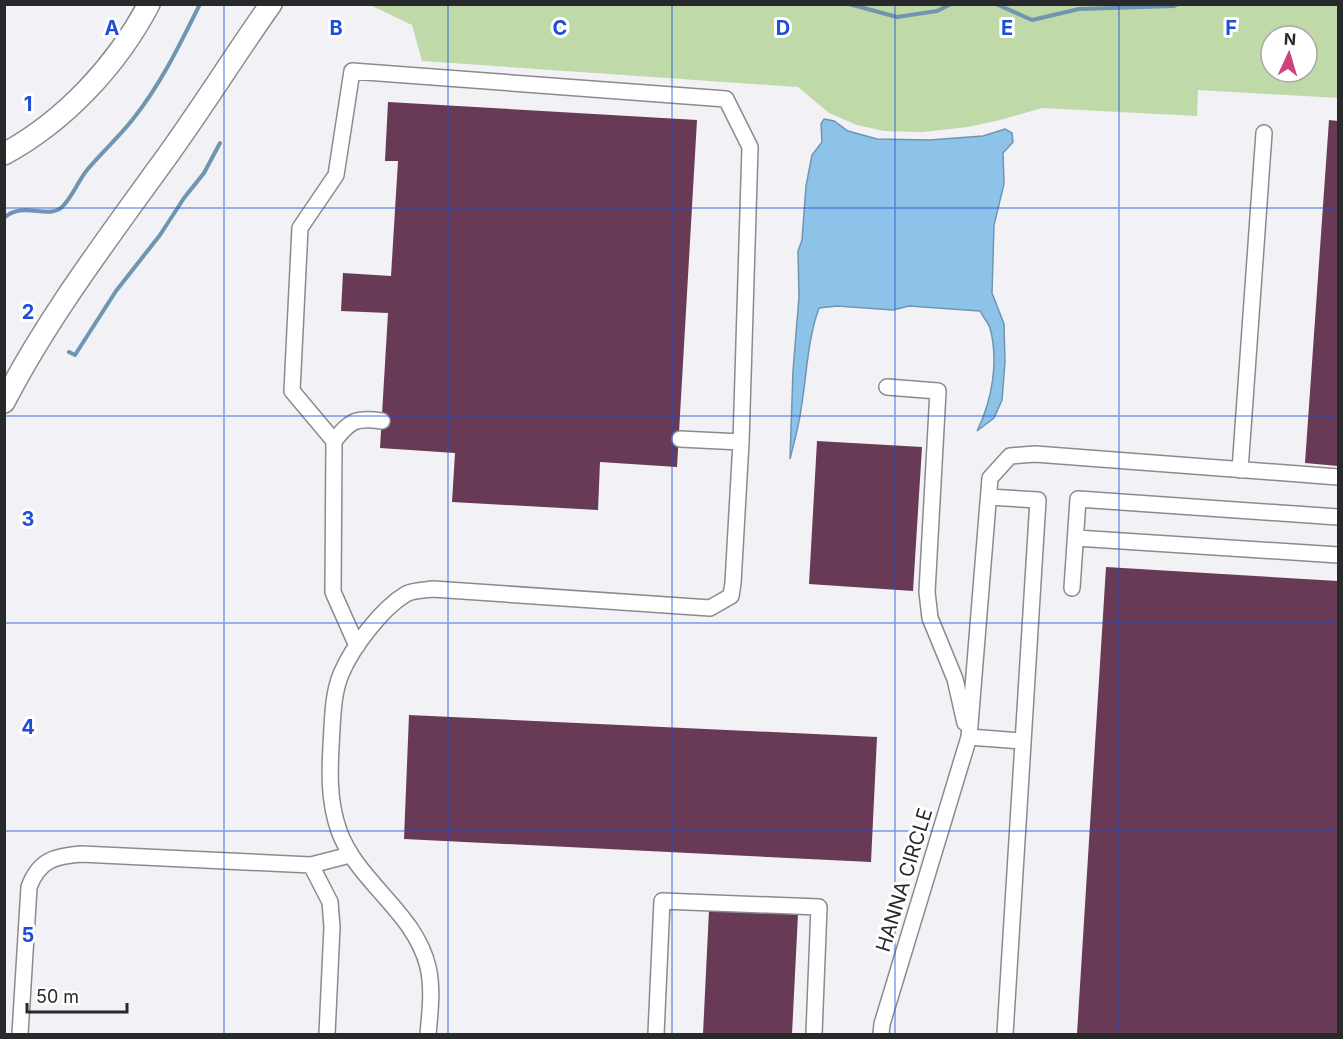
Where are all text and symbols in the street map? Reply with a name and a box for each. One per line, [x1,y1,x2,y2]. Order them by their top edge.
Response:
text: A [105,16,120,40]
text: B [329,16,343,40]
text: C [553,16,567,40]
text: D [776,16,790,40]
text: E [1001,16,1013,40]
text: F [1225,16,1237,40]
north arrow [1259,24,1319,84]
text: N [1283,29,1297,49]
text: 1 [24,92,32,116]
text: 2 [22,300,34,324]
text: 3 [22,507,34,531]
text: 4 [21,715,35,739]
street label: HANNA CIRCLE [871,805,937,955]
text: 5 [22,923,34,947]
scale bar [27,976,128,1014]
text: 50 m [36,986,79,1007]

